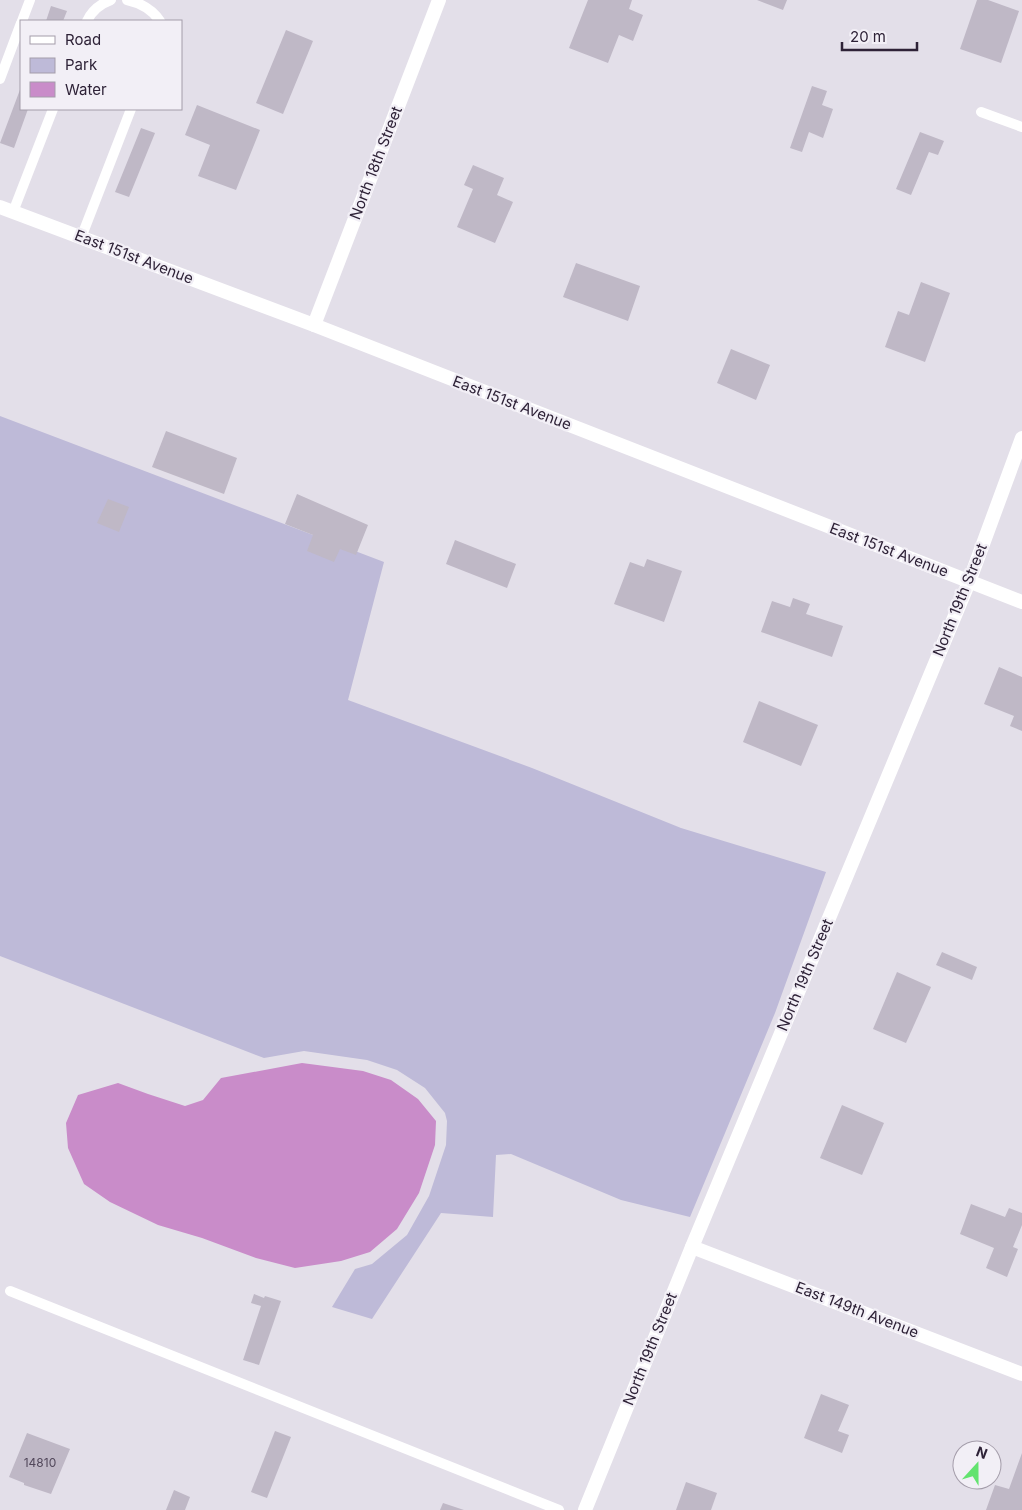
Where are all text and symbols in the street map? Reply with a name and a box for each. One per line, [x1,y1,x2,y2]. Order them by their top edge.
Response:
legend [20,20,182,110]
scale bar [842,20,917,52]
text: 20 m [850,27,886,46]
text: Road [65,30,101,49]
text: Park [65,55,98,74]
text: Water [65,80,107,99]
street label: North 18th Street [345,103,406,222]
street label: East 151st Avenue [72,225,196,288]
street label: East 151st Avenue [450,371,574,434]
street label: East 151st Avenue [827,518,951,581]
street label: North 19th Street [928,540,991,659]
street label: North 19th Street [772,916,837,1034]
street label: East 149th Avenue [793,1277,921,1342]
street label: North 19th Street [618,1289,681,1408]
north arrow [952,1440,1002,1490]
text: N [974,1443,990,1462]
house number: 14810 [24,1455,56,1470]

